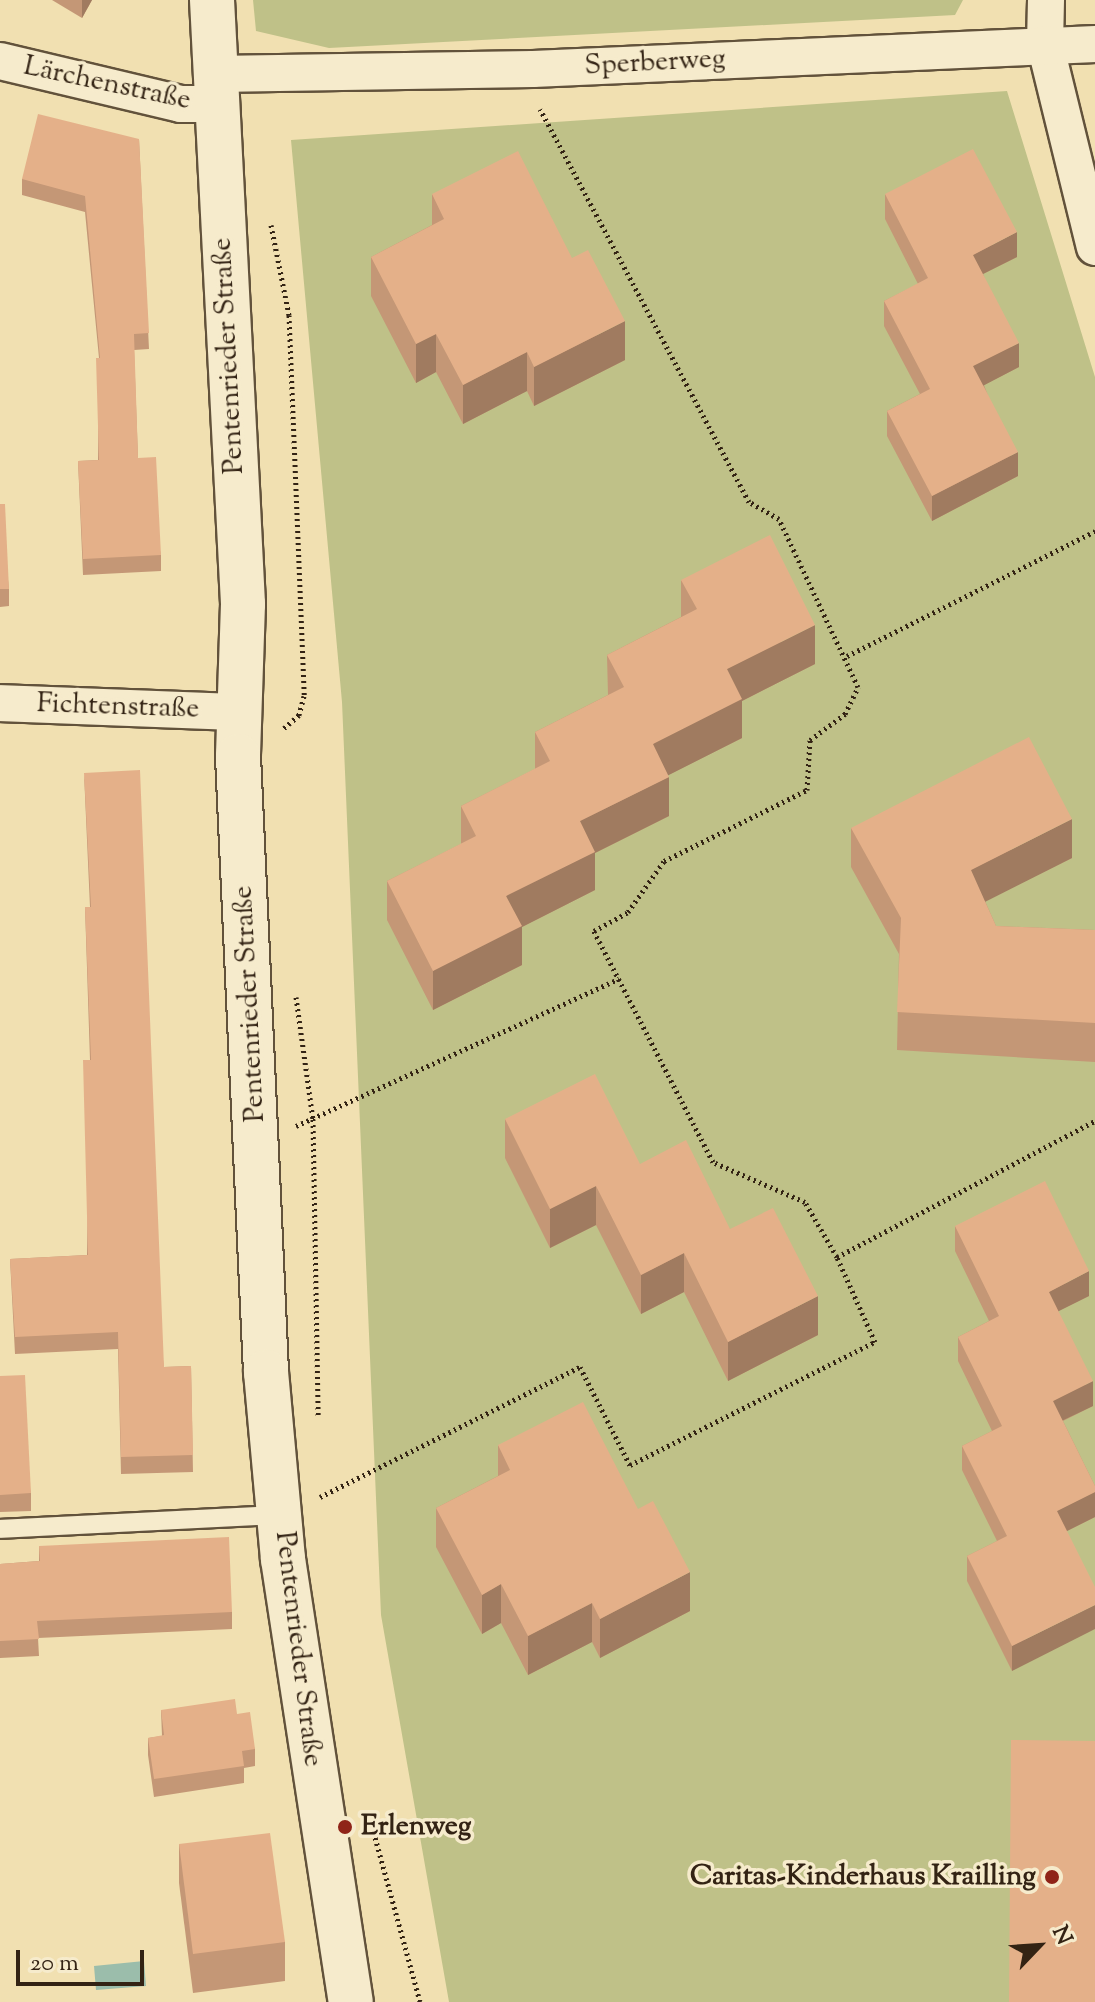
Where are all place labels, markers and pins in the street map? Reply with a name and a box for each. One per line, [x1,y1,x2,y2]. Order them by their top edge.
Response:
place label: Erlenweg [361,1810,471,1844]
marker: Erlenweg [336,1818,354,1836]
place label: Caritas-Kinderhaus Krailling [690,1860,1036,1894]
marker: Caritas-Kinderhaus Krailling [1043,1868,1061,1886]

